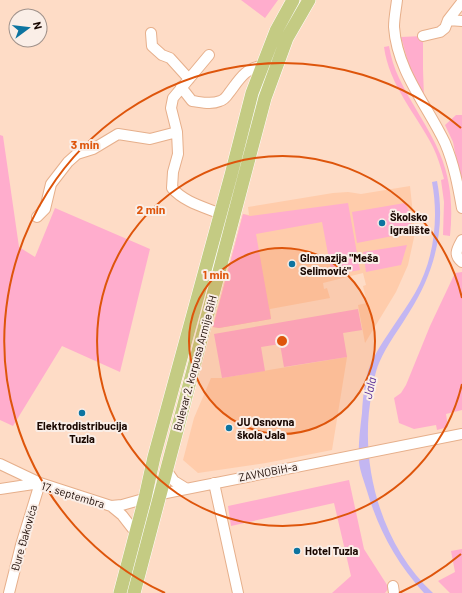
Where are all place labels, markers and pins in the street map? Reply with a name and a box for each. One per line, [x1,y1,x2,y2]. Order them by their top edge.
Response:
place label: Školsko igralište [390,210,430,236]
marker: Školsko igralište [377,218,387,228]
place label: GImnazija "Meša Selimović" [300,251,379,277]
marker: GImnazija "Meša Selimović" [287,259,297,269]
centre of rings [275,334,289,348]
marker: Elektrodistribucija Tuzla [77,408,87,418]
place label: JU Osnovna škola Jala [237,415,294,441]
place label: Elektrodistribucija Tuzla [37,419,127,445]
marker: JU Osnovna škola Jala [224,423,234,433]
place label: Hotel Tuzla [305,544,359,557]
marker: Hotel Tuzla [292,546,302,556]

